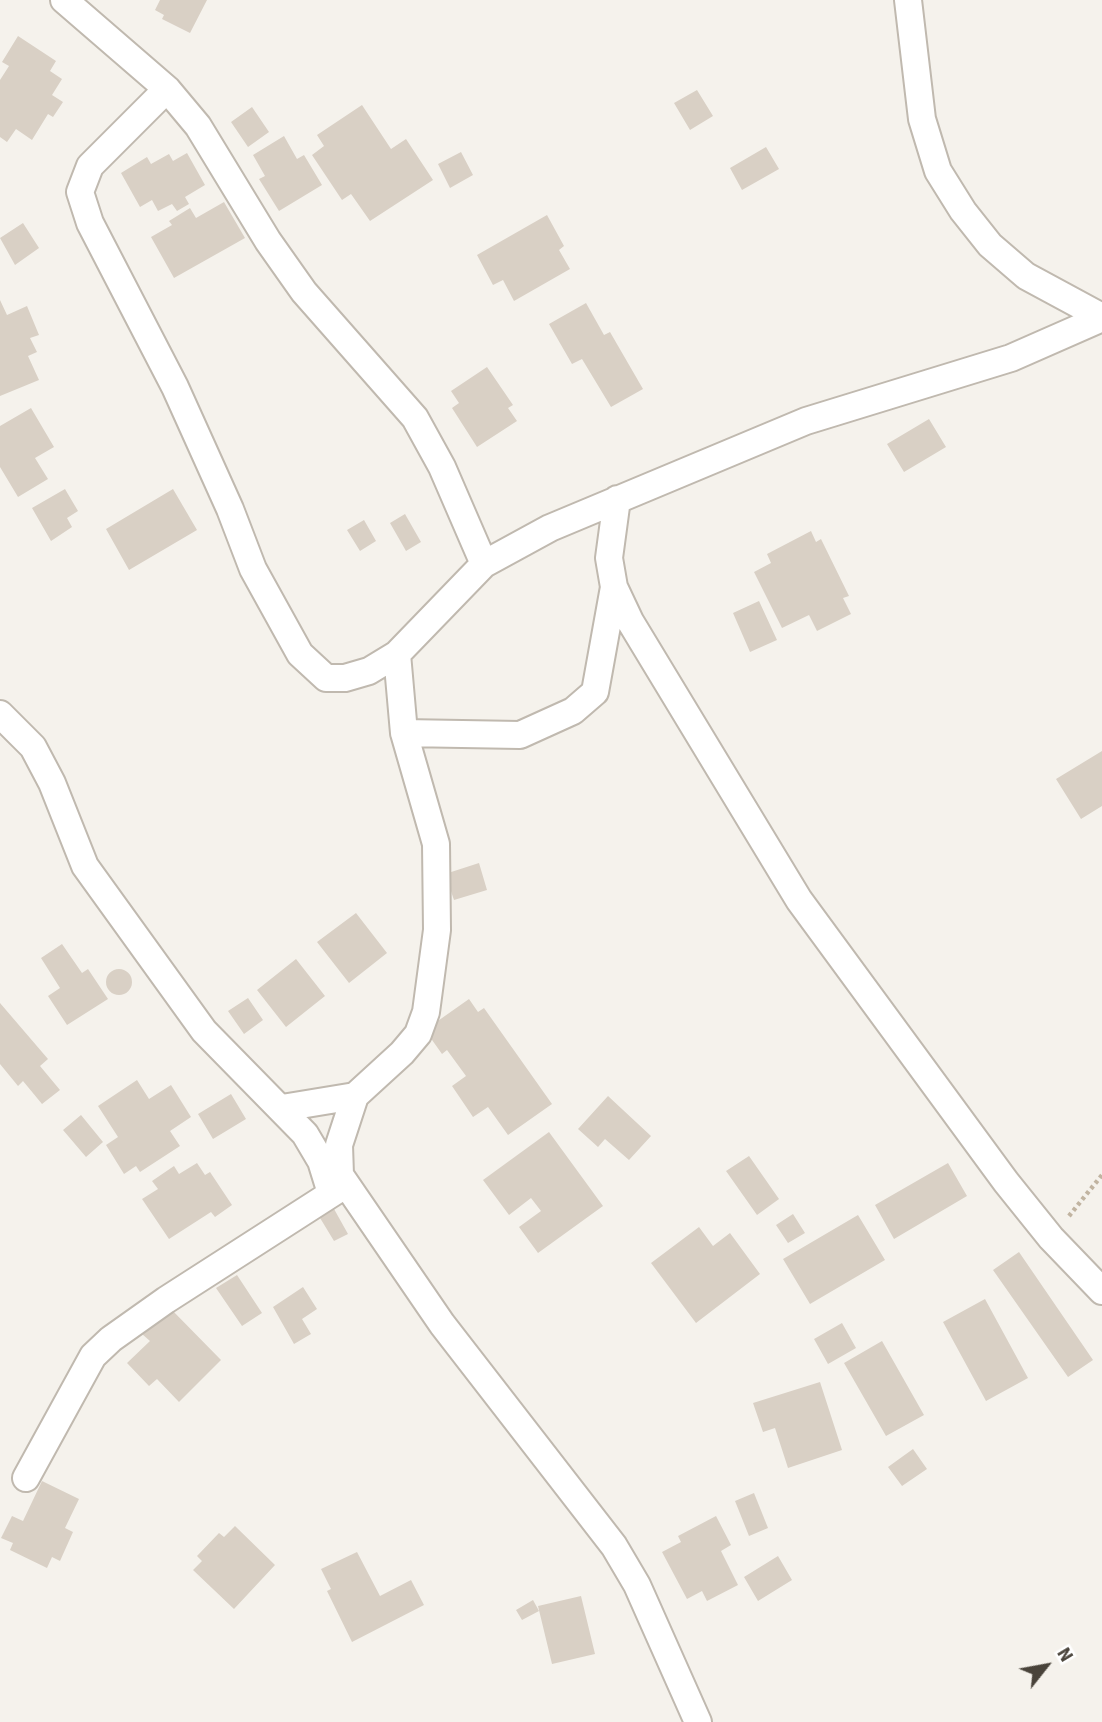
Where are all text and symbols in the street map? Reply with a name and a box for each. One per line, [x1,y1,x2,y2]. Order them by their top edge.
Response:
north arrow [1011,1631,1081,1701]
text: N [1050,1643,1079,1667]

